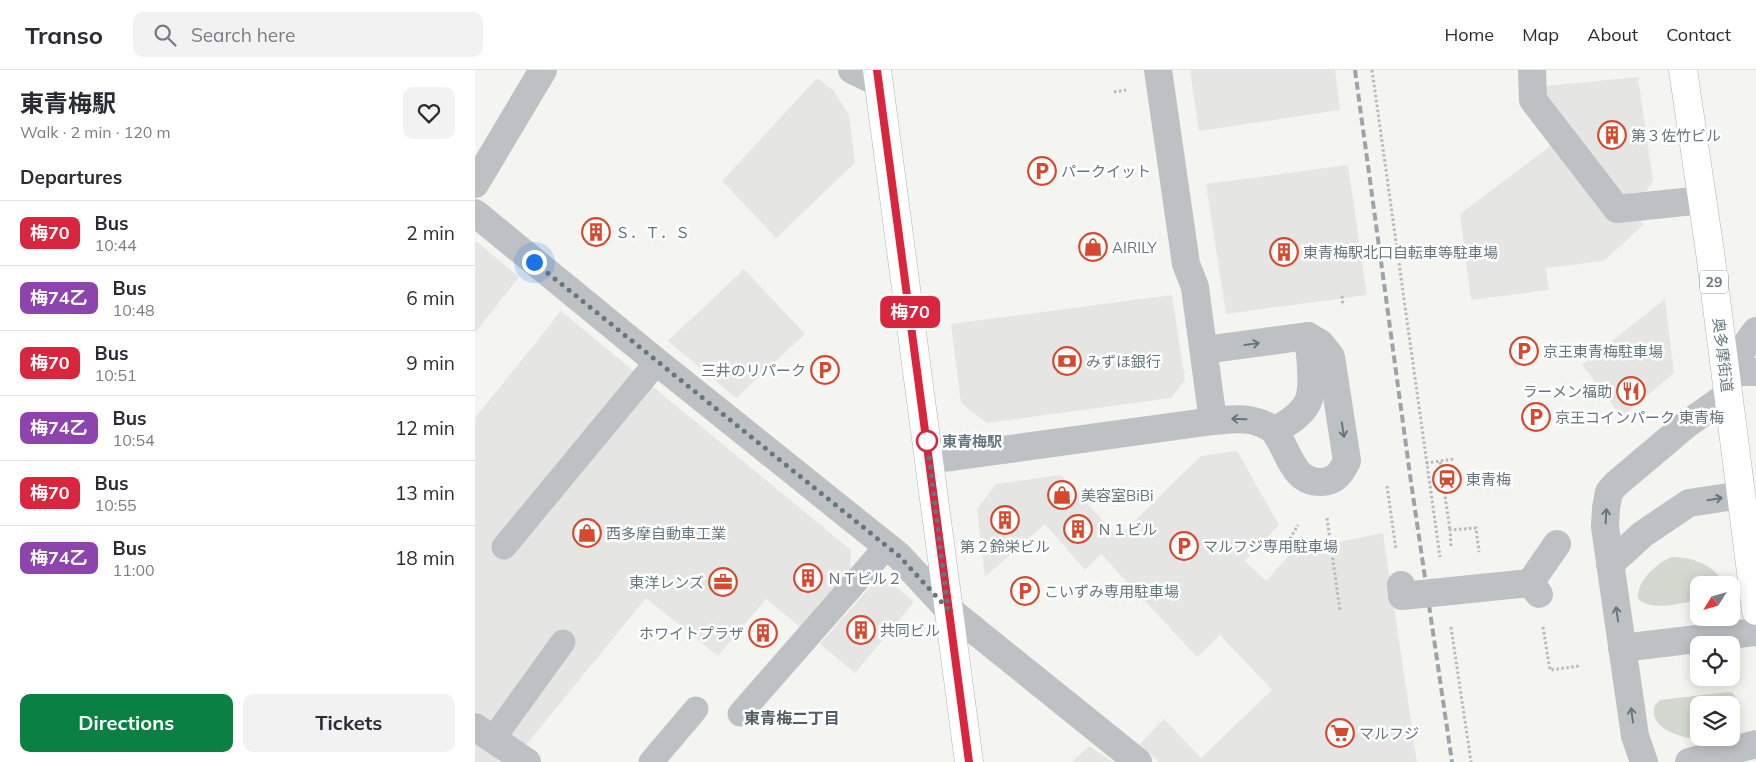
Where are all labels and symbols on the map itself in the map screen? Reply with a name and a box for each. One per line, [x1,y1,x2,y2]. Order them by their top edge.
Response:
building icon: 第３佐竹ビル [1597,120,1627,150]
place label: 第３佐竹ビル [1631,126,1721,145]
parking icon: パークイット [1027,156,1057,186]
place label: パークイット [1061,162,1151,181]
building icon: Ｓ．Ｔ．Ｓ [581,217,611,247]
place label: Ｓ．Ｔ．Ｓ [615,223,690,242]
shop icon: AIRILY [1078,232,1108,262]
building icon: 東青梅駅北口自転車等駐車場 [1269,237,1299,267]
place label: AIRILY [1112,238,1158,257]
place label: 東青梅駅北口自転車等駐車場 [1303,243,1498,262]
your location [522,250,547,275]
road number: 29 [1700,270,1728,293]
line badge: 梅70 [881,296,939,328]
street label: 奥多摩街道 [1709,317,1737,393]
parking icon: 京王東青梅駐車場 [1509,336,1539,366]
one-way arrow [1244,338,1260,348]
place label: 京王東青梅駐車場 [1543,342,1663,361]
bank icon: みずほ銀行 [1052,346,1082,376]
place label: みずほ銀行 [1086,352,1161,371]
parking icon: 三井のリパーク [810,355,840,385]
place label: 三井のリパーク [701,361,806,380]
restaurant icon: ラーメン福助 [1616,376,1646,406]
place label: ラーメン福助 [1523,382,1612,401]
parking icon: 京王コインパーク 東青梅 [1521,402,1551,432]
place label: 京王コインパーク 東青梅 [1555,408,1724,427]
one-way arrow [1231,415,1247,424]
one-way arrow [1339,422,1349,438]
marker: 東青梅駅 [916,430,938,452]
place label: 東青梅駅 [942,432,1002,451]
station icon: 東青梅 [1432,464,1462,494]
place label: 東青梅 [1466,470,1511,489]
shop icon: 美容室BiBi [1047,480,1077,510]
place label: 美容室BiBi [1081,486,1154,505]
one-way arrow [1707,494,1723,504]
building icon: 第２鈴栄ビル [990,505,1020,535]
one-way arrow [1601,508,1610,524]
building icon: Ｎ１ビル [1063,514,1093,544]
shop icon: 西多摩自動車工業 [572,518,602,548]
place label: Ｎ１ビル [1097,520,1157,539]
place label: 西多摩自動車工業 [606,524,726,543]
parking icon: マルフジ専用駐車場 [1169,531,1199,561]
place label: 第２鈴栄ビル [960,537,1050,556]
place label: マルフジ専用駐車場 [1203,537,1338,556]
building icon: ＮＴビル２ [793,563,823,593]
office icon: 東洋レンズ [708,567,738,597]
place label: ＮＴビル２ [827,569,902,588]
place label: 東洋レンズ [629,573,704,592]
parking icon: こいずみ専用駐車場 [1010,576,1040,606]
north arrow [1690,576,1740,626]
place label: こいずみ専用駐車場 [1044,582,1179,601]
one-way arrow [1612,606,1622,622]
building icon: 共同ビル [846,615,876,645]
building icon: ホワイトプラザ [748,618,778,648]
place label: 共同ビル [880,621,940,640]
place label: ホワイトプラザ [639,624,744,643]
district label: 東青梅二丁目 [744,708,840,728]
one-way arrow [1627,708,1637,724]
supermarket icon: マルフジ [1325,718,1355,748]
place label: マルフジ [1359,724,1419,743]

